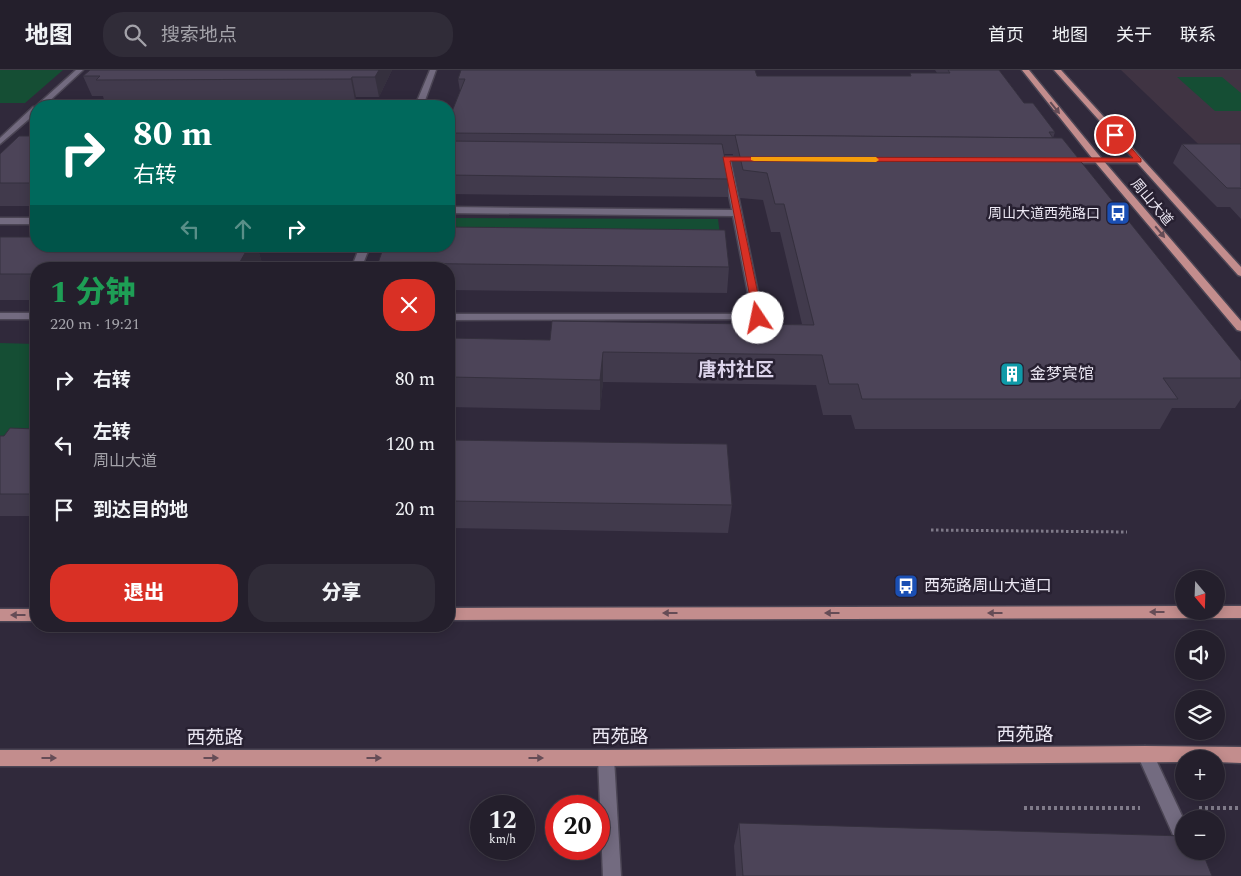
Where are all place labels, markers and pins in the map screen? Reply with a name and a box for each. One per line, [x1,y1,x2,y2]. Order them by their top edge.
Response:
pin [1094,114,1136,156]
bus stop icon: 周山大道西苑路口 [1105,200,1131,226]
place label: 周山大道西苑路口 [988,203,1100,224]
building icon: 金梦宾馆 [999,361,1025,387]
place label: 金梦宾馆 [1030,362,1094,386]
bus stop icon: 西苑路周山大道口 [893,573,919,599]
place label: 西苑路周山大道口 [924,574,1052,598]

